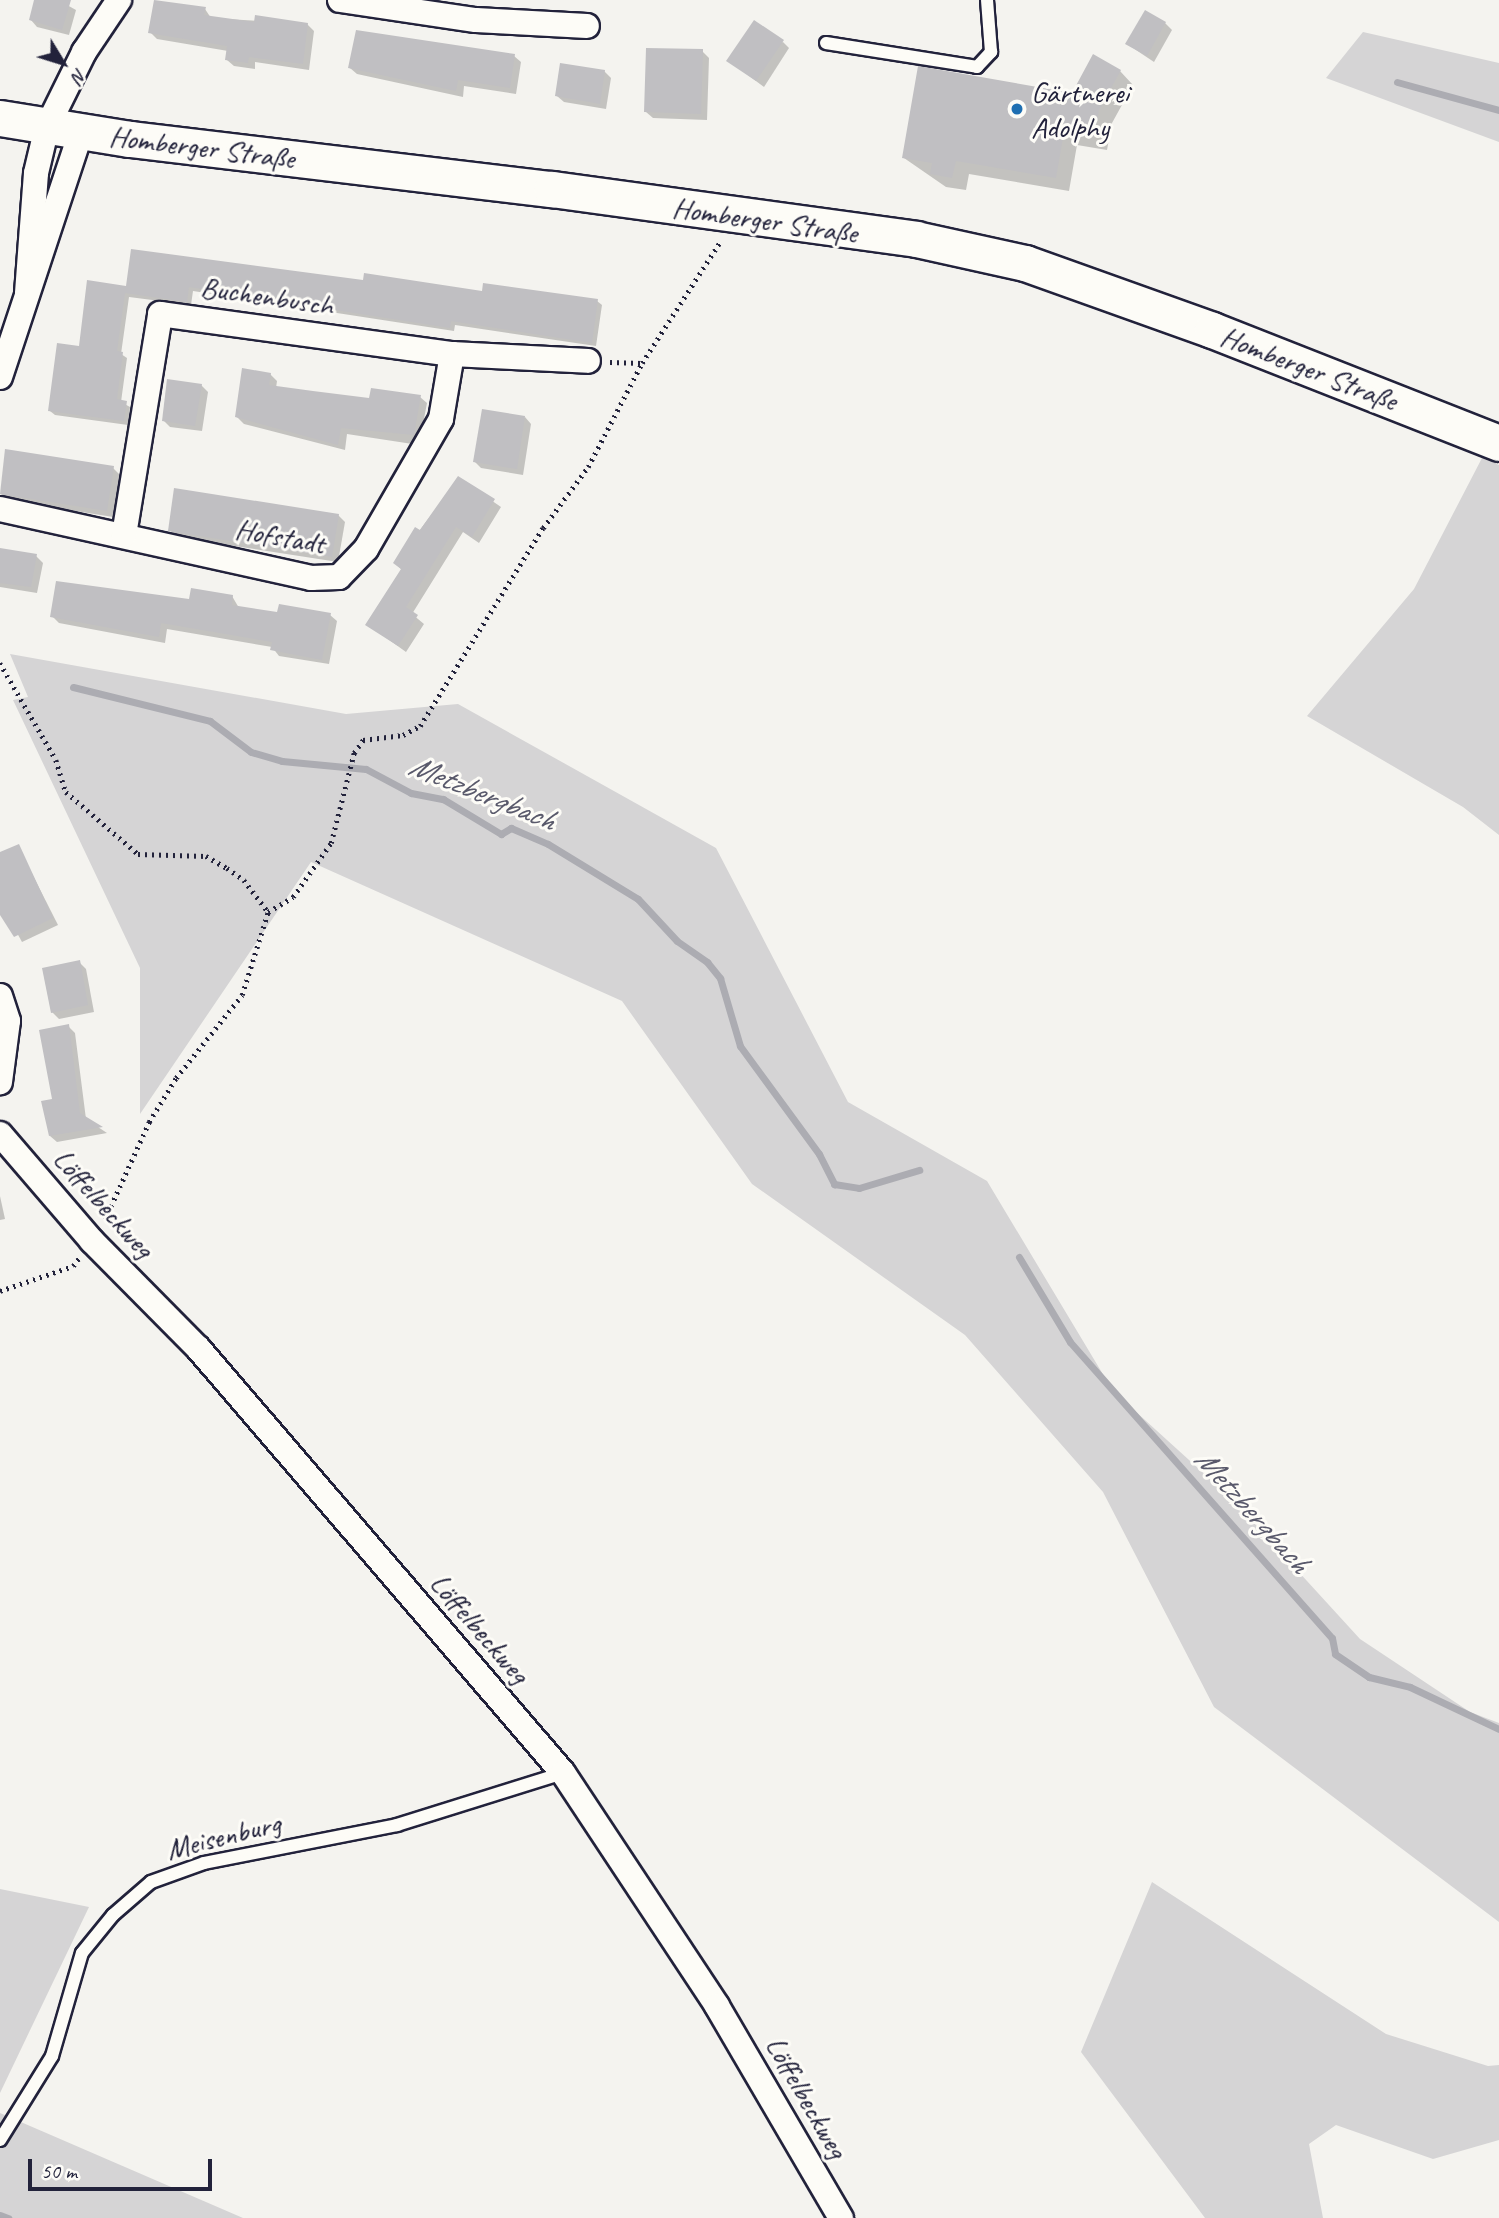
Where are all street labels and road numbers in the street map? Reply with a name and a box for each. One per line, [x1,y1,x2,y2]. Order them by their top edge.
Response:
street label: Homberger Straße [107,118,297,176]
street label: Homberger Straße [670,189,860,251]
street label: Buchenbusch [198,269,336,323]
street label: Homberger Straße [1215,318,1403,418]
street label: Hofstadt [232,510,328,562]
street label: Löffelbeckweg [46,1141,162,1265]
street label: Löffelbeckweg [422,1565,538,1691]
street label: Meisenburg [162,1804,284,1868]
street label: Löffelbeckweg [758,2030,856,2164]

